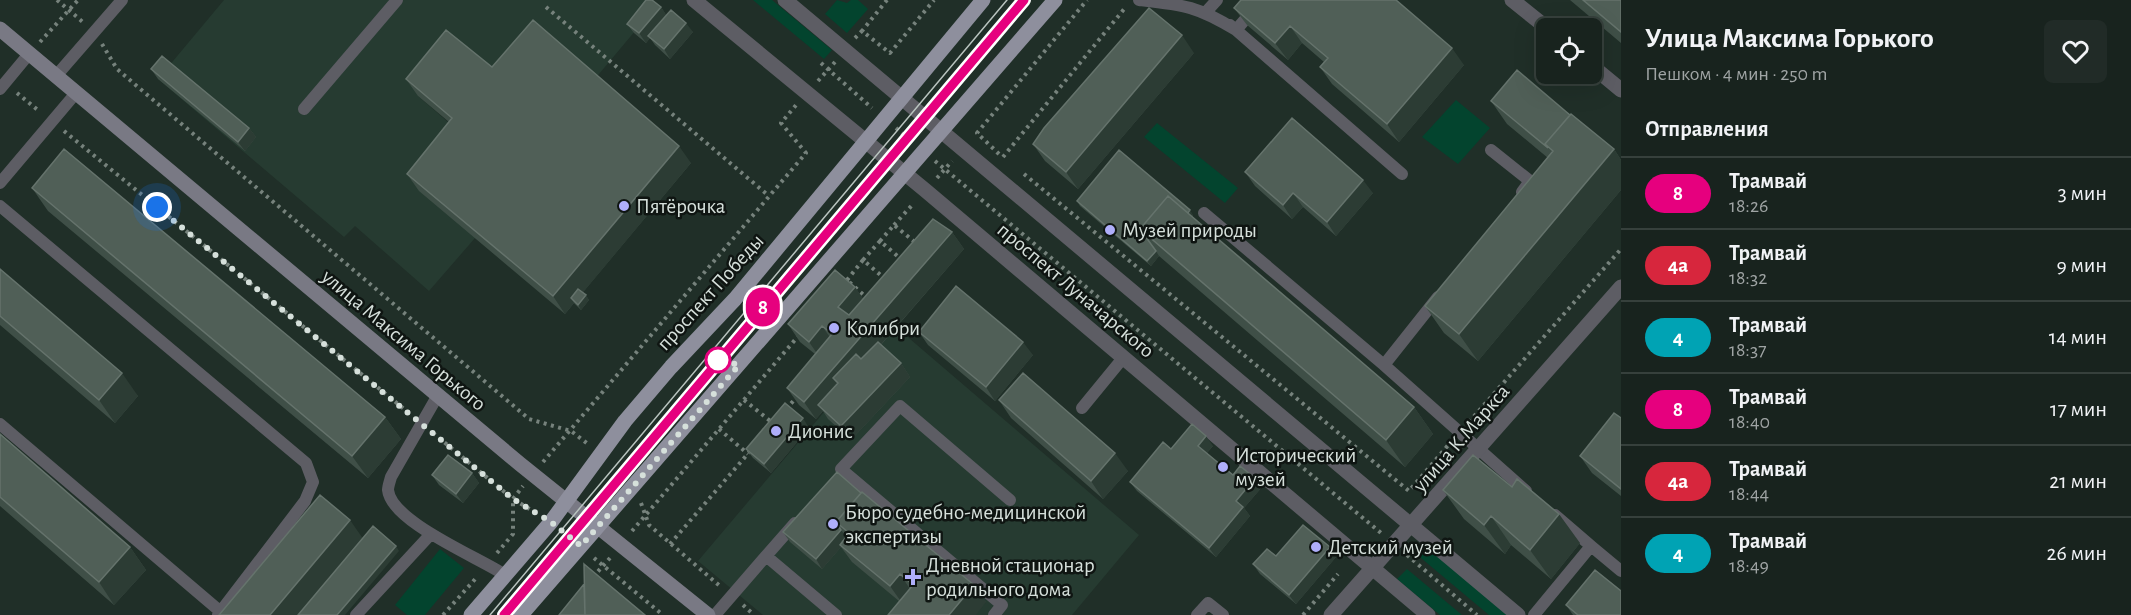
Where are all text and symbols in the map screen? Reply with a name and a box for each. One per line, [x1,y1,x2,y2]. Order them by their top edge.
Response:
map controls [1536,18,1602,84]
button: locate [1536,18,1602,84]
button: heart [2044,20,2107,83]
text: Улица Максима Горького [1645,25,1934,53]
text: Пешком · 4 мин · 250 m [1645,64,1827,84]
text: Отправления [1645,118,1769,140]
text: Трамвай [1729,170,1807,192]
text: 3 мин [2058,182,2107,204]
text: 8 [1673,183,1683,204]
your location [142,192,172,222]
place label: Пятёрочка [636,196,726,217]
text: 18:26 [1729,196,1768,216]
marker: Пятёрочка [617,199,631,213]
street label: проспект Луначарского [993,219,1158,362]
place label: Музей природы [1122,220,1257,241]
marker: Музей природы [1103,223,1117,237]
street label: проспект Победы [653,230,768,355]
text: Трамвай [1729,242,1807,264]
text: 9 мин [2056,254,2107,276]
text: 4а [1668,255,1688,276]
street label: улица Максима Горького [317,265,490,415]
text: 18:32 [1729,268,1767,288]
line badge: 8 [744,288,783,326]
text: 8 [758,297,768,318]
text: Трамвай [1729,314,1807,336]
place label: Колибри [846,318,920,339]
marker: Колибри [827,321,841,335]
text: 14 мин [2049,326,2107,348]
text: 4 [1673,327,1683,348]
text: 18:37 [1729,340,1767,360]
unlabelled marker [705,347,731,373]
street label: улица К.Маркса [1409,380,1514,497]
text: Трамвай [1729,386,1807,408]
text: 17 мин [2050,398,2107,420]
text: 8 [1673,399,1683,420]
text: 18:40 [1729,412,1770,432]
place label: Дионис [788,421,853,442]
marker: Дионис [769,424,783,438]
place label: Исторический музей [1235,445,1356,490]
text: Трамвай [1729,458,1807,480]
marker: Исторический музей [1216,460,1230,474]
text: 21 мин [2049,470,2107,492]
text: 4а [1668,471,1688,492]
text: 18:44 [1729,484,1769,504]
place label: Бюро судебно-медицинской экспертизы [845,502,1086,547]
marker: Бюро судебно-медицинской экспертизы [826,517,840,531]
text: Трамвай [1729,530,1807,552]
place label: Детский музей [1328,537,1453,558]
marker: Детский музей [1309,540,1323,554]
text: 26 мин [2046,542,2107,564]
text: 4 [1673,543,1683,564]
place label: Дневной стационар родильного дома [926,555,1095,600]
text: 18:49 [1729,556,1769,576]
marker: Дневной стационар родильного дома [904,568,922,586]

